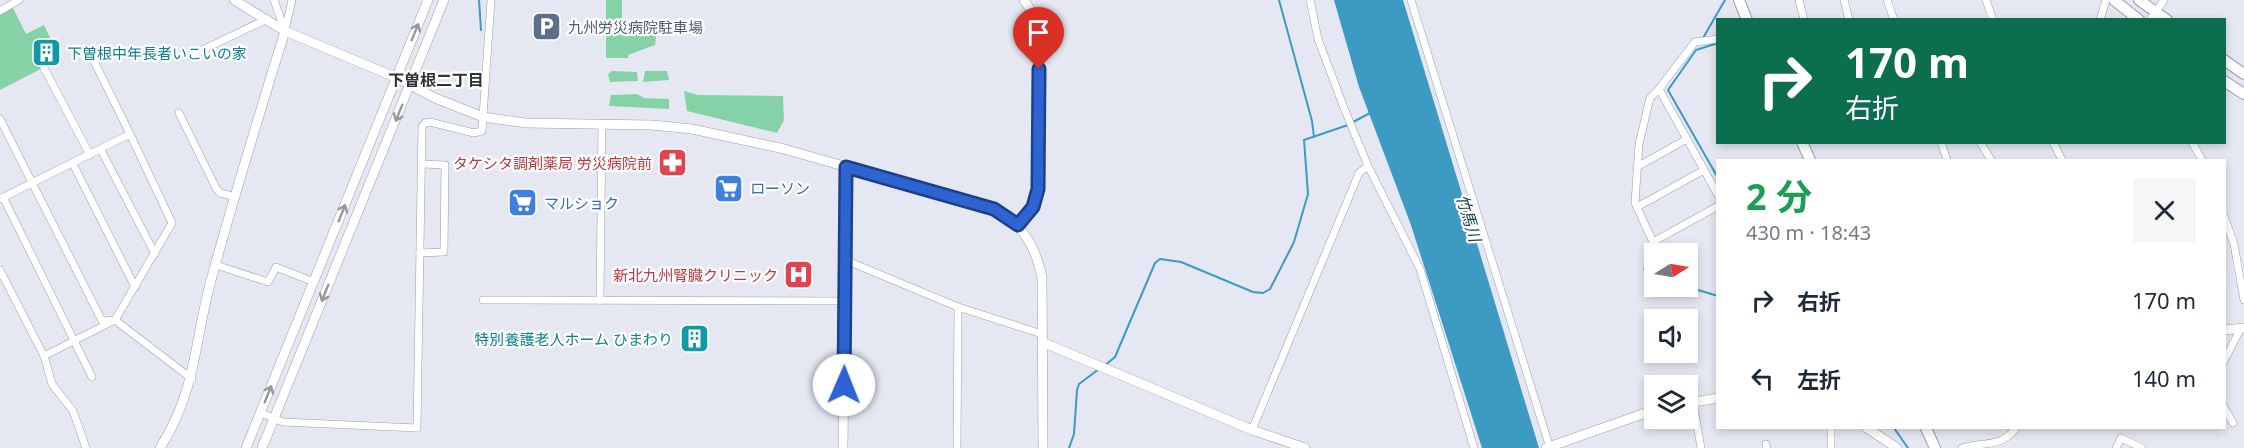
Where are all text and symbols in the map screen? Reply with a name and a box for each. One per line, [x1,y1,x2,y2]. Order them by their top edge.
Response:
pin [1013,7,1064,69]
parking icon: 九州労災病院駐車場 [531,11,563,43]
icon: arrive [1022,16,1055,49]
place label: 九州労災病院駐車場 [568,17,703,37]
one-way arrow [410,24,421,42]
text: 170 m [1845,33,1969,90]
building icon: 下曽根中年長者いこいの家 [30,37,62,69]
icon: right [1746,42,1824,120]
place label: 下曽根中年長者いこいの家 [67,43,247,63]
district label: 下曽根二丁目 [388,69,484,91]
text: 右折 [1845,89,1899,126]
one-way arrow [393,103,404,121]
pharmacy icon: タケシタ調剤薬局 労災病院前 [657,147,689,179]
place label: タケシタ調剤薬局 労災病院前 [453,153,652,173]
supermarket icon: ローソン [713,172,745,204]
text: 2 分 [1746,172,1812,221]
place label: ローソン [750,178,810,198]
button: close [2133,179,2196,242]
supermarket icon: マルショク [507,187,539,219]
water label: 竹馬川 [1451,192,1487,246]
place label: マルショク [544,193,619,213]
one-way arrow [337,205,348,223]
text: 430 m · 18:43 [1746,219,1871,246]
north arrow [1644,243,1698,297]
map controls [1644,243,1698,429]
hospital icon: 新北九州腎臓クリニック [783,259,815,291]
place label: 新北九州腎臓クリニック [613,265,778,285]
one-way arrow [319,284,330,302]
icon: right [1746,284,1779,317]
text: 170 m [2132,285,2196,315]
text: 右折 [1797,286,1841,316]
button: sound [1644,309,1698,363]
building icon: 特別養護老人ホーム ひまわり [678,323,710,355]
place label: 特別養護老人ホーム ひまわり [475,329,673,349]
position arrow [812,353,876,417]
icon: left [1746,362,1779,395]
text: 140 m [2132,363,2196,393]
text: 左折 [1797,364,1841,394]
button: layers [1644,375,1698,429]
one-way arrow [263,385,274,404]

